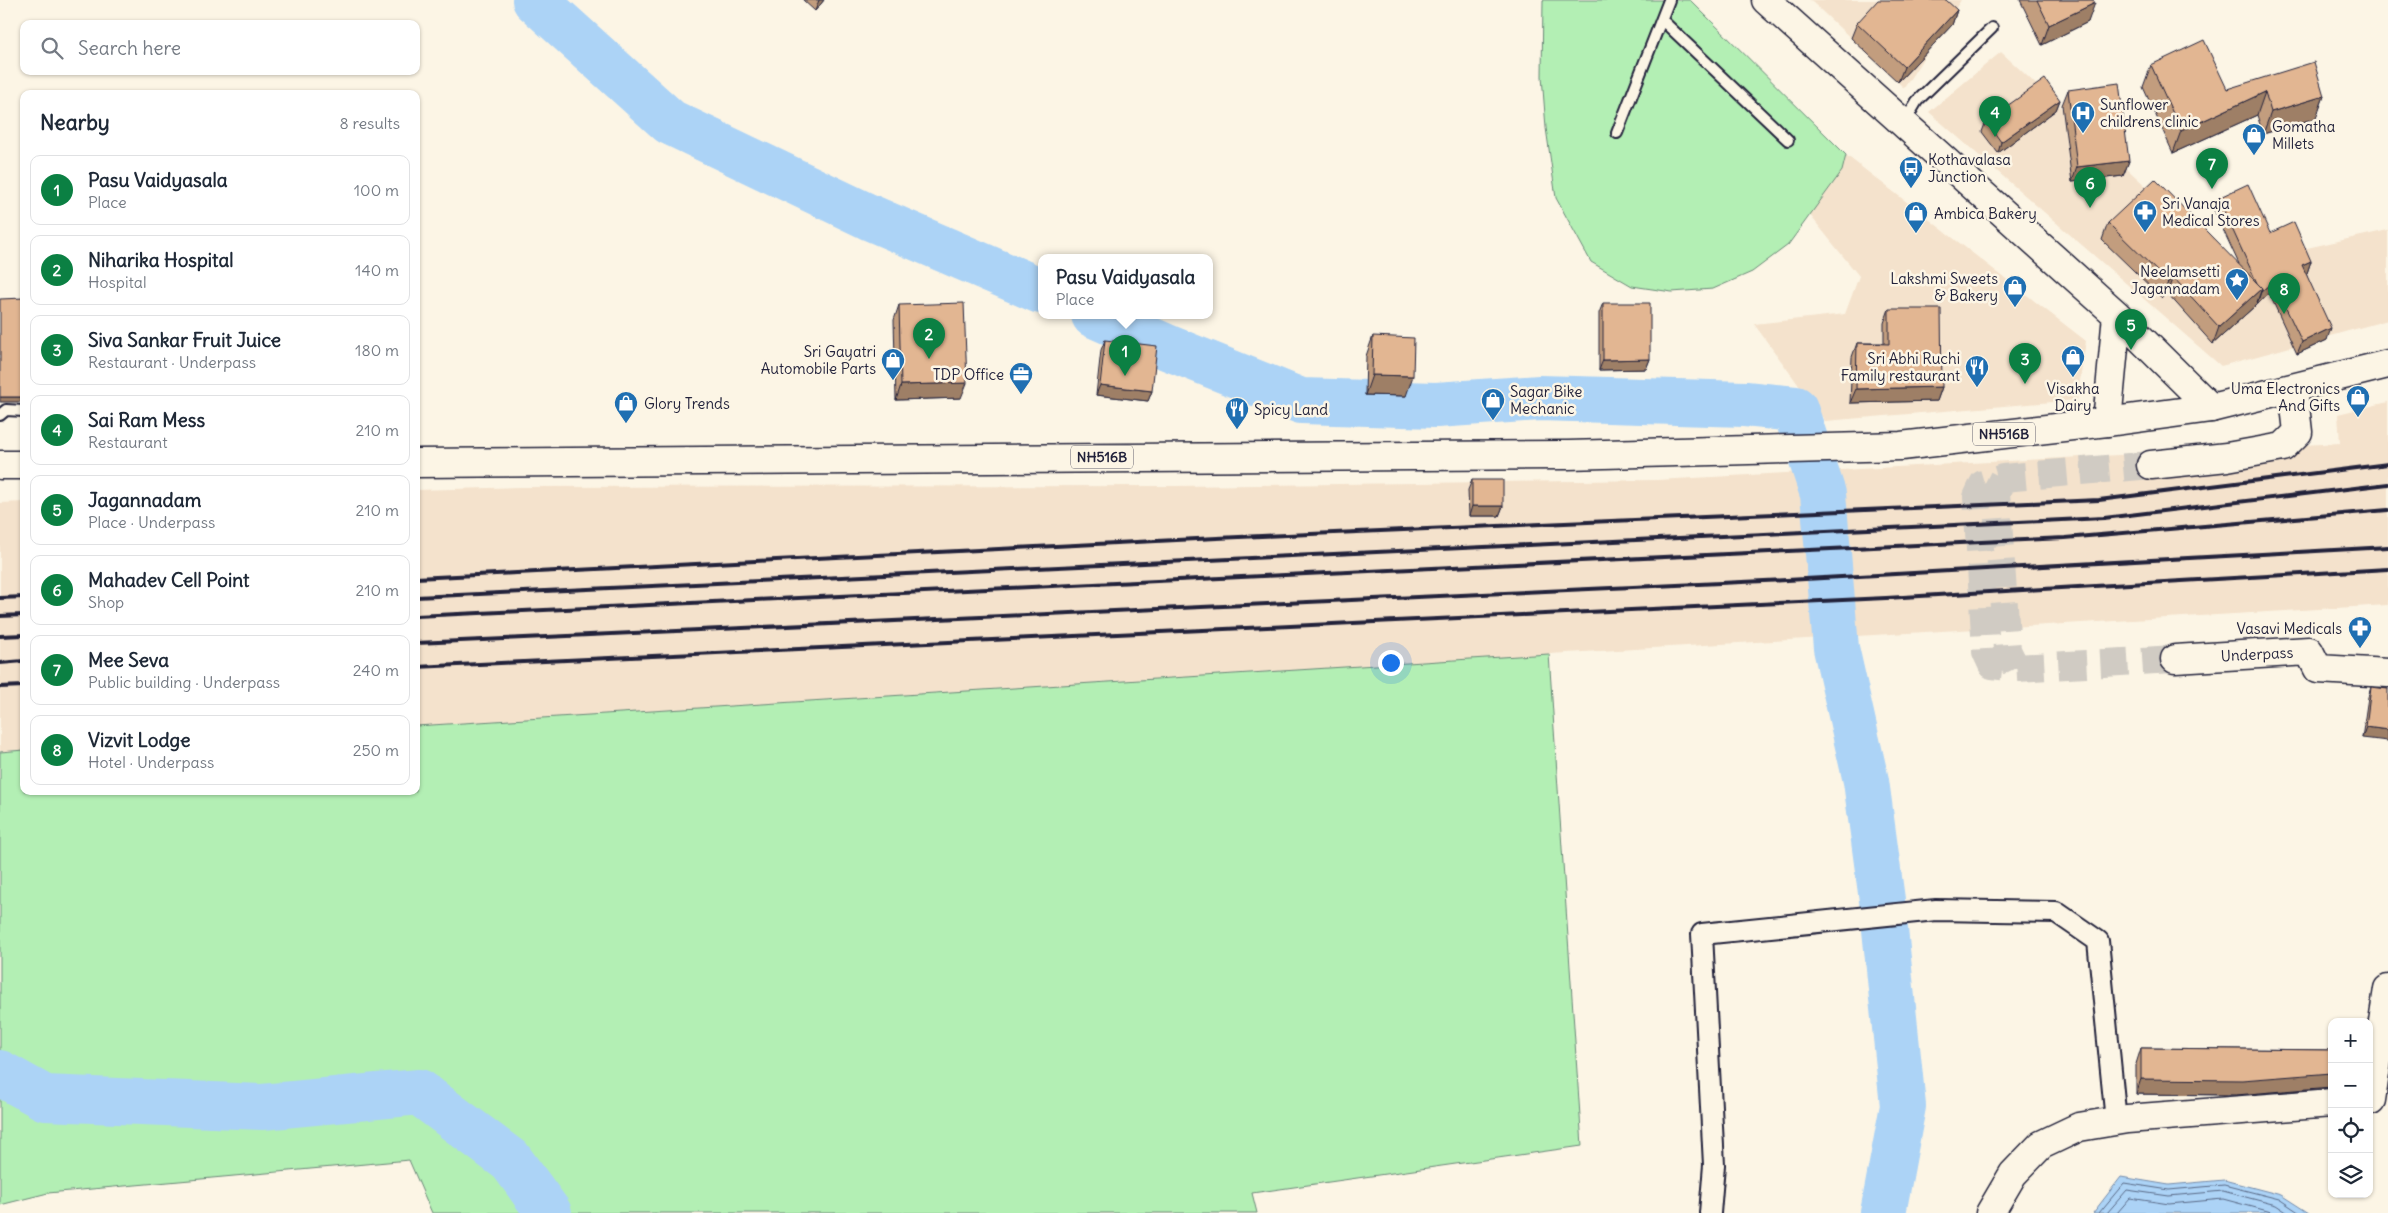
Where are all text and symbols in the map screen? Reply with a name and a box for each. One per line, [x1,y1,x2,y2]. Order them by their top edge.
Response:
search box [20,20,420,75]
icon: search [38,34,66,62]
text: Search here [78,36,181,60]
place label: Sunflower childrens clinic [2100,95,2199,131]
pin: 4 [1979,96,2011,137]
hospital icon: Sunflower childrens clinic [2070,100,2096,134]
text: Nearby [40,109,110,136]
text: 8 results [339,113,400,133]
place label: Gomatha Millets [2272,117,2336,153]
shop icon: Gomatha Millets [2241,122,2267,156]
pin: 7 [2196,148,2228,189]
place label: Kothavalasa Junction [1928,150,2011,186]
bus stop icon: Kothavalasa Junction [1898,155,1924,189]
pin: 6 [2074,167,2106,208]
text: Pasu Vaidyasala [88,168,228,192]
text: 1 [54,180,60,200]
text: 100 m [354,180,399,200]
text: Place [88,192,127,212]
place label: Sri Vanaja Medical Stores [2162,194,2260,230]
pharmacy icon: Sri Vanaja Medical Stores [2132,199,2158,233]
shop icon: Ambica Bakery [1903,200,1929,234]
place label: Ambica Bakery [1934,204,2037,223]
text: Niharika Hospital [88,248,234,272]
popup [1038,254,1213,319]
text: 2 [53,260,61,280]
text: 140 m [355,260,399,280]
place label: Neelamsetti Jagannadam [2131,262,2220,298]
text: Pasu Vaidyasala [1056,265,1195,289]
place icon: Neelamsetti Jagannadam [2224,267,2250,301]
place label: Lakshmi Sweets & Bakery [1890,269,1998,305]
text: Hospital [88,272,147,292]
pin: 8 [2268,273,2300,314]
shop icon: Lakshmi Sweets & Bakery [2002,274,2028,308]
text: Place [1056,289,1094,309]
pin: 5 [2115,309,2147,350]
pin: 2 [913,318,945,359]
text: Siva Sankar Fruit Juice [88,328,281,352]
pin: 1 [1109,335,1141,376]
text: 3 [52,340,62,360]
text: 180 m [355,340,399,360]
place label: Sri Gayatri Automobile Parts [761,342,876,378]
pin: 3 [2009,343,2041,384]
shop icon: Visakha Dairy [2060,344,2086,378]
shop icon: Sri Gayatri Automobile Parts [880,347,906,381]
place label: Sri Abhi Ruchi Family restaurant [1841,349,1960,385]
text: Restaurant · Underpass [88,352,256,372]
restaurant icon: Sri Abhi Ruchi Family restaurant [1964,354,1990,388]
office icon: TDP Office [1008,361,1034,395]
place label: TDP Office [933,365,1004,384]
place label: Visakha Dairy [2047,379,2100,415]
place label: Uma Electronics And Gifts [2231,379,2340,415]
place label: Sagar Bike Mechanic [1510,382,1582,418]
shop icon: Uma Electronics And Gifts [2345,384,2371,418]
shop icon: Sagar Bike Mechanic [1480,387,1506,421]
shop icon: Glory Trends [613,390,639,424]
place label: Glory Trends [644,394,730,413]
restaurant icon: Spicy Land [1224,396,1250,430]
place label: Spicy Land [1254,400,1328,419]
text: Sai Ram Mess [88,408,205,432]
text: 4 [52,420,62,440]
text: 210 m [356,420,399,440]
road number: NH516B [1973,422,2035,446]
text: Restaurant [88,432,168,452]
road number: NH516B [1071,446,1133,468]
text: Jagannadam [88,488,201,512]
text: 5 [52,500,62,520]
text: 210 m [356,500,399,520]
text: Place · Underpass [88,512,215,532]
text: Mahadev Cell Point [88,568,249,592]
text: 6 [52,580,62,600]
text: 210 m [356,580,399,600]
text: Shop [88,592,124,612]
pharmacy icon: Vasavi Medicals [2347,615,2373,649]
place label: Vasavi Medicals [2236,619,2342,638]
street label: Underpass [2220,643,2294,665]
text: Mee Seva [88,648,169,672]
your location [1378,650,1404,676]
text: 7 [53,660,61,680]
text: 240 m [353,660,399,680]
text: Public building · Underpass [88,672,280,692]
text: Vizvit Lodge [88,728,190,752]
text: 8 [52,740,62,760]
text: 250 m [353,740,399,760]
text: Hotel · Underpass [88,752,214,772]
map controls [2328,1018,2373,1198]
button: + [2328,1018,2373,1063]
button: − [2328,1063,2373,1108]
button: locate [2328,1108,2373,1153]
button: layers [2328,1153,2373,1198]

